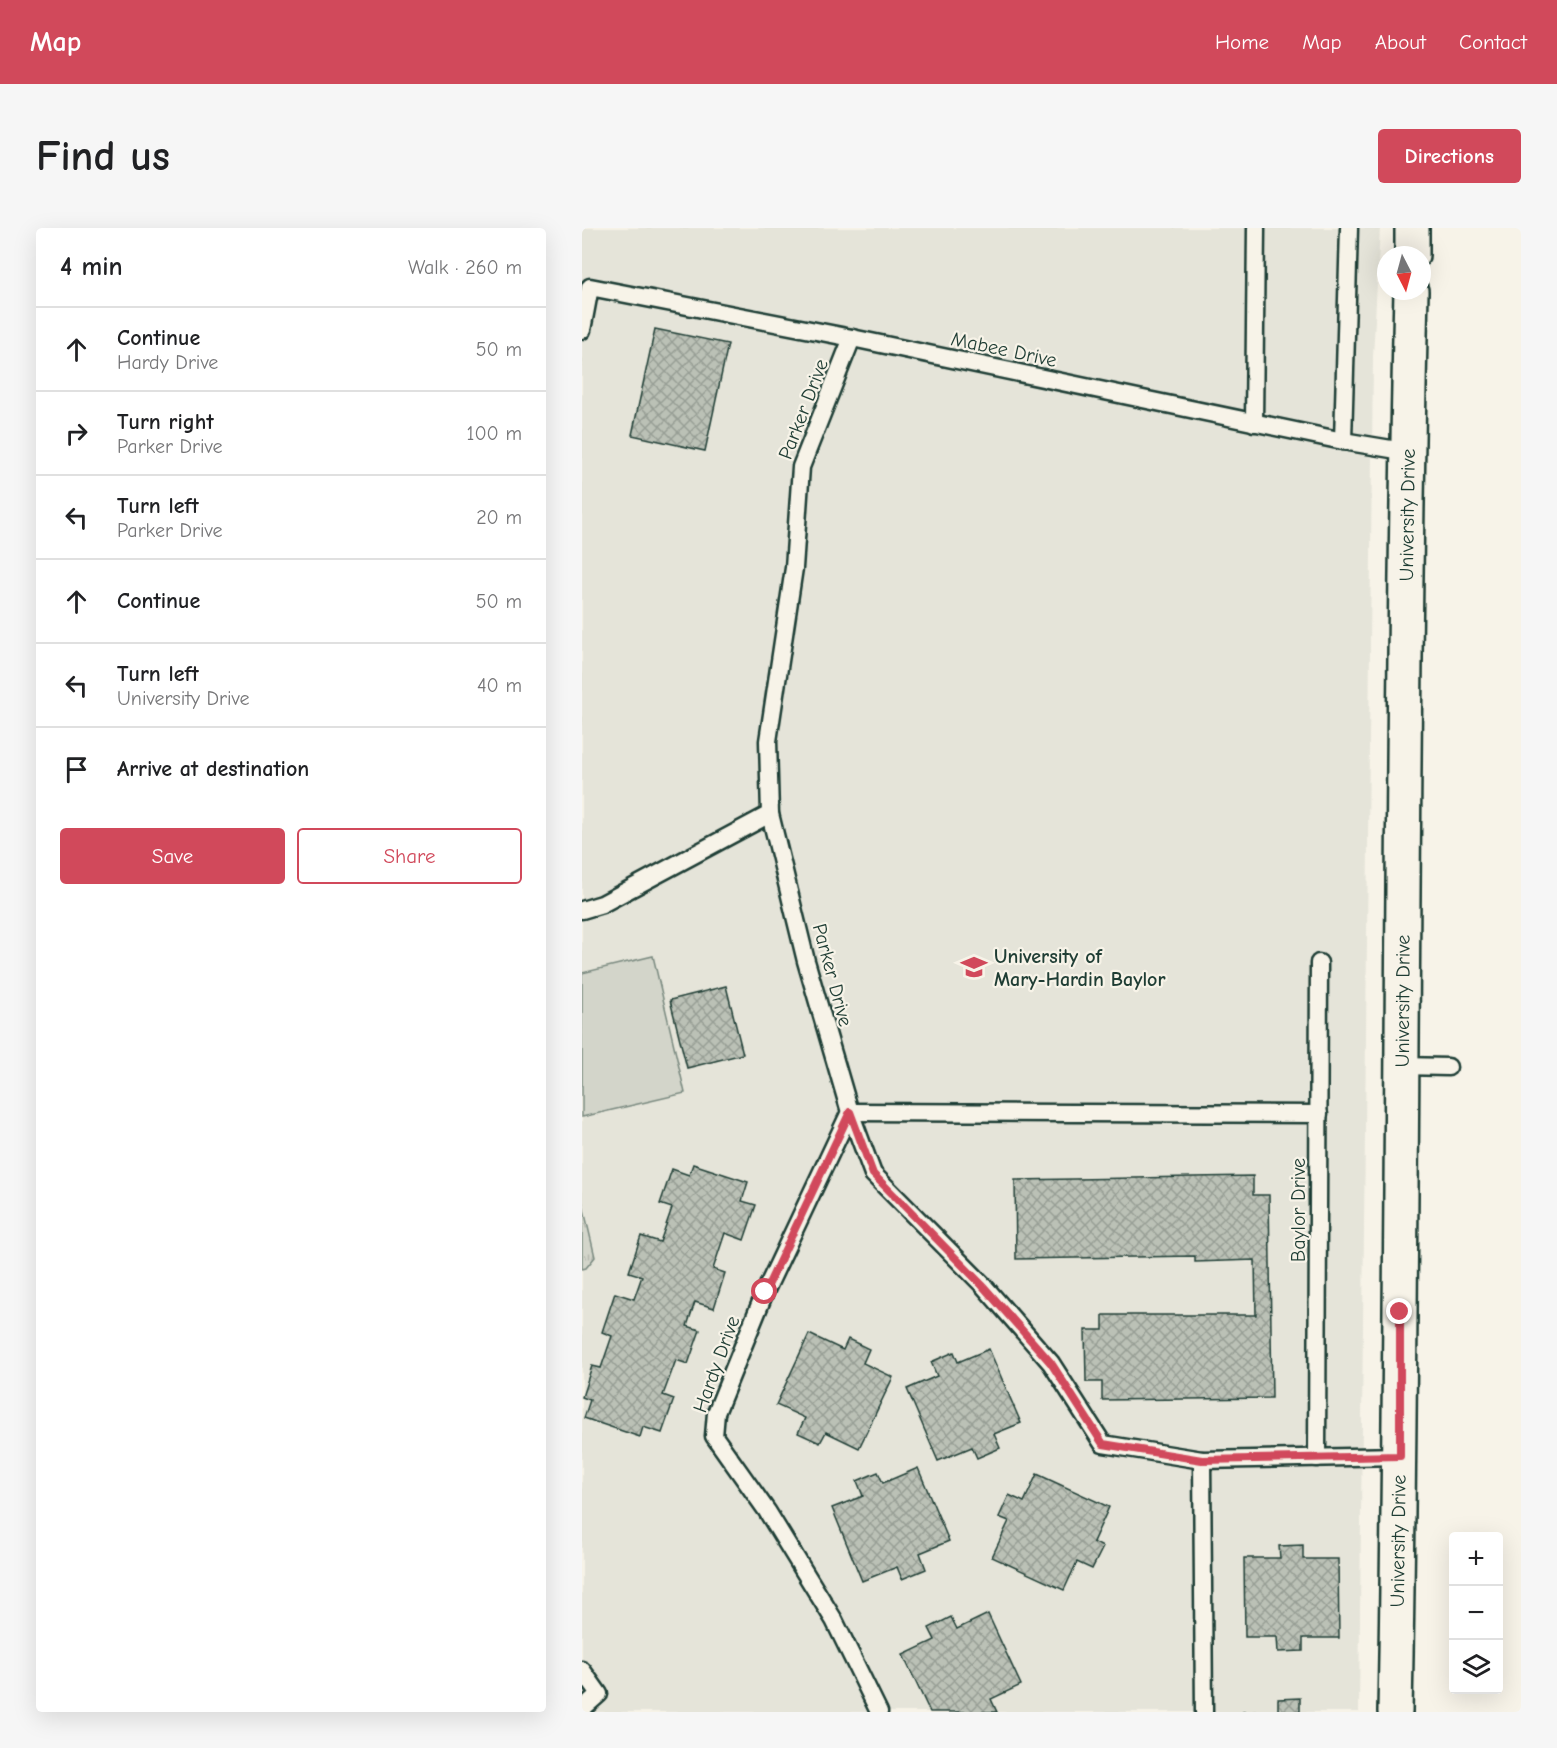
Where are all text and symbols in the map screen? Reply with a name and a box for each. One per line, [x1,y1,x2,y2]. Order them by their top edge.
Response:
text: Map [30,26,81,58]
text: Home [1215,30,1269,54]
text: Map [1302,30,1342,54]
text: About [1375,30,1426,54]
text: Contact [1459,30,1527,54]
button: Directions [1378,129,1521,183]
text: Find us [36,132,170,181]
north arrow [1377,246,1431,300]
text: 4 min [60,252,123,282]
text: Walk · 260 m [408,256,522,279]
text: Continue [117,325,200,351]
street label: Mabee Drive [949,327,1059,372]
icon: ahead [60,333,93,366]
text: 50 m [476,338,522,361]
text: Hardy Drive [117,351,218,374]
street label: Parker Drive [774,356,833,463]
text: Turn right [117,409,214,435]
icon: right [60,417,93,450]
text: 100 m [467,422,522,445]
text: Parker Drive [117,435,223,458]
street label: University Drive [1395,449,1420,582]
text: Turn left [117,493,199,519]
icon: left [60,501,93,534]
text: 20 m [476,506,522,529]
text: Parker Drive [117,519,223,542]
icon: ahead [60,585,93,618]
text: Continue [117,588,200,614]
text: 50 m [476,590,522,613]
text: Turn left [117,661,199,687]
icon: left [60,669,93,702]
text: 40 m [477,674,522,697]
text: University Drive [117,687,250,710]
icon: arrive [60,753,93,786]
text: Arrive at destination [117,756,309,782]
button: Save [60,828,285,884]
button: Share [297,828,522,884]
street label: Parker Drive [808,921,857,1029]
street label: University Drive [1391,935,1415,1067]
place label: University of Mary-Hardin Baylor [994,945,1166,991]
school or university icon: University of Mary-Hardin Baylor [959,952,989,982]
street label: Baylor Drive [1287,1158,1310,1262]
route start [751,1278,777,1304]
route end [1386,1298,1412,1324]
street label: Hardy Drive [688,1313,745,1416]
street label: University Drive [1386,1475,1411,1608]
map controls [1449,1532,1503,1694]
button: + [1449,1532,1503,1586]
button: − [1449,1586,1503,1640]
button: layers [1449,1640,1503,1694]

